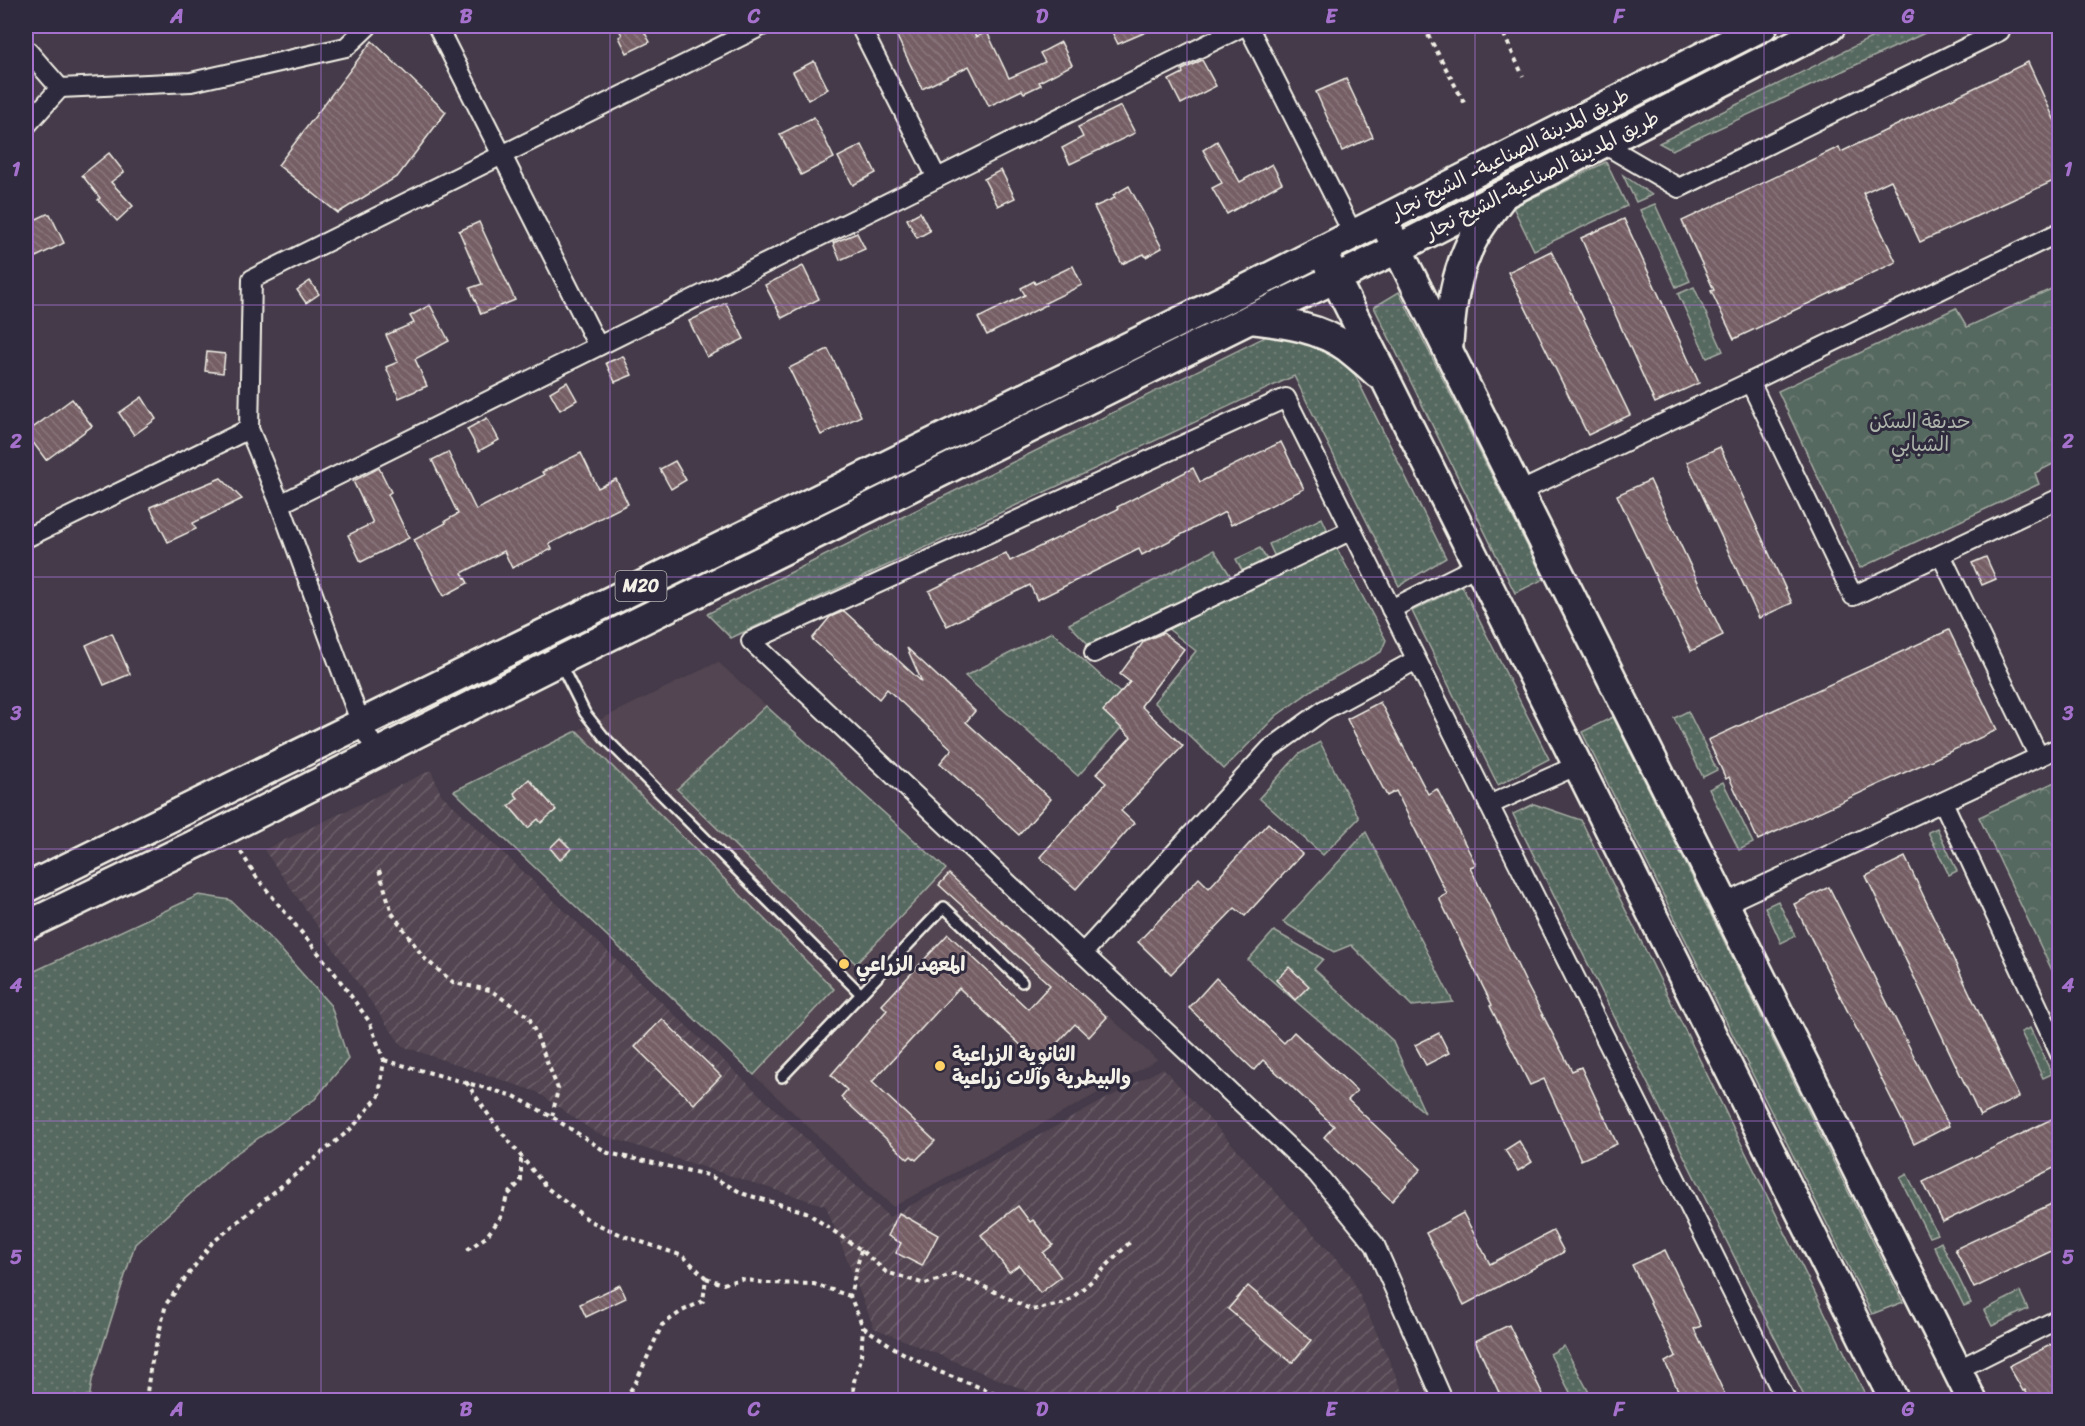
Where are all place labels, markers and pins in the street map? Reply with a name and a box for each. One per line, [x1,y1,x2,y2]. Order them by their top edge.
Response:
place label: المعهد الزراعي [856,947,965,982]
marker: المعهد الزراعي [837,957,851,971]
place label: الثانوية الزراعية والبيطرية وآلات زراعية [952,1037,1131,1095]
marker: الثانوية الزراعية والبيطرية وآلات زراعية [933,1059,947,1073]

